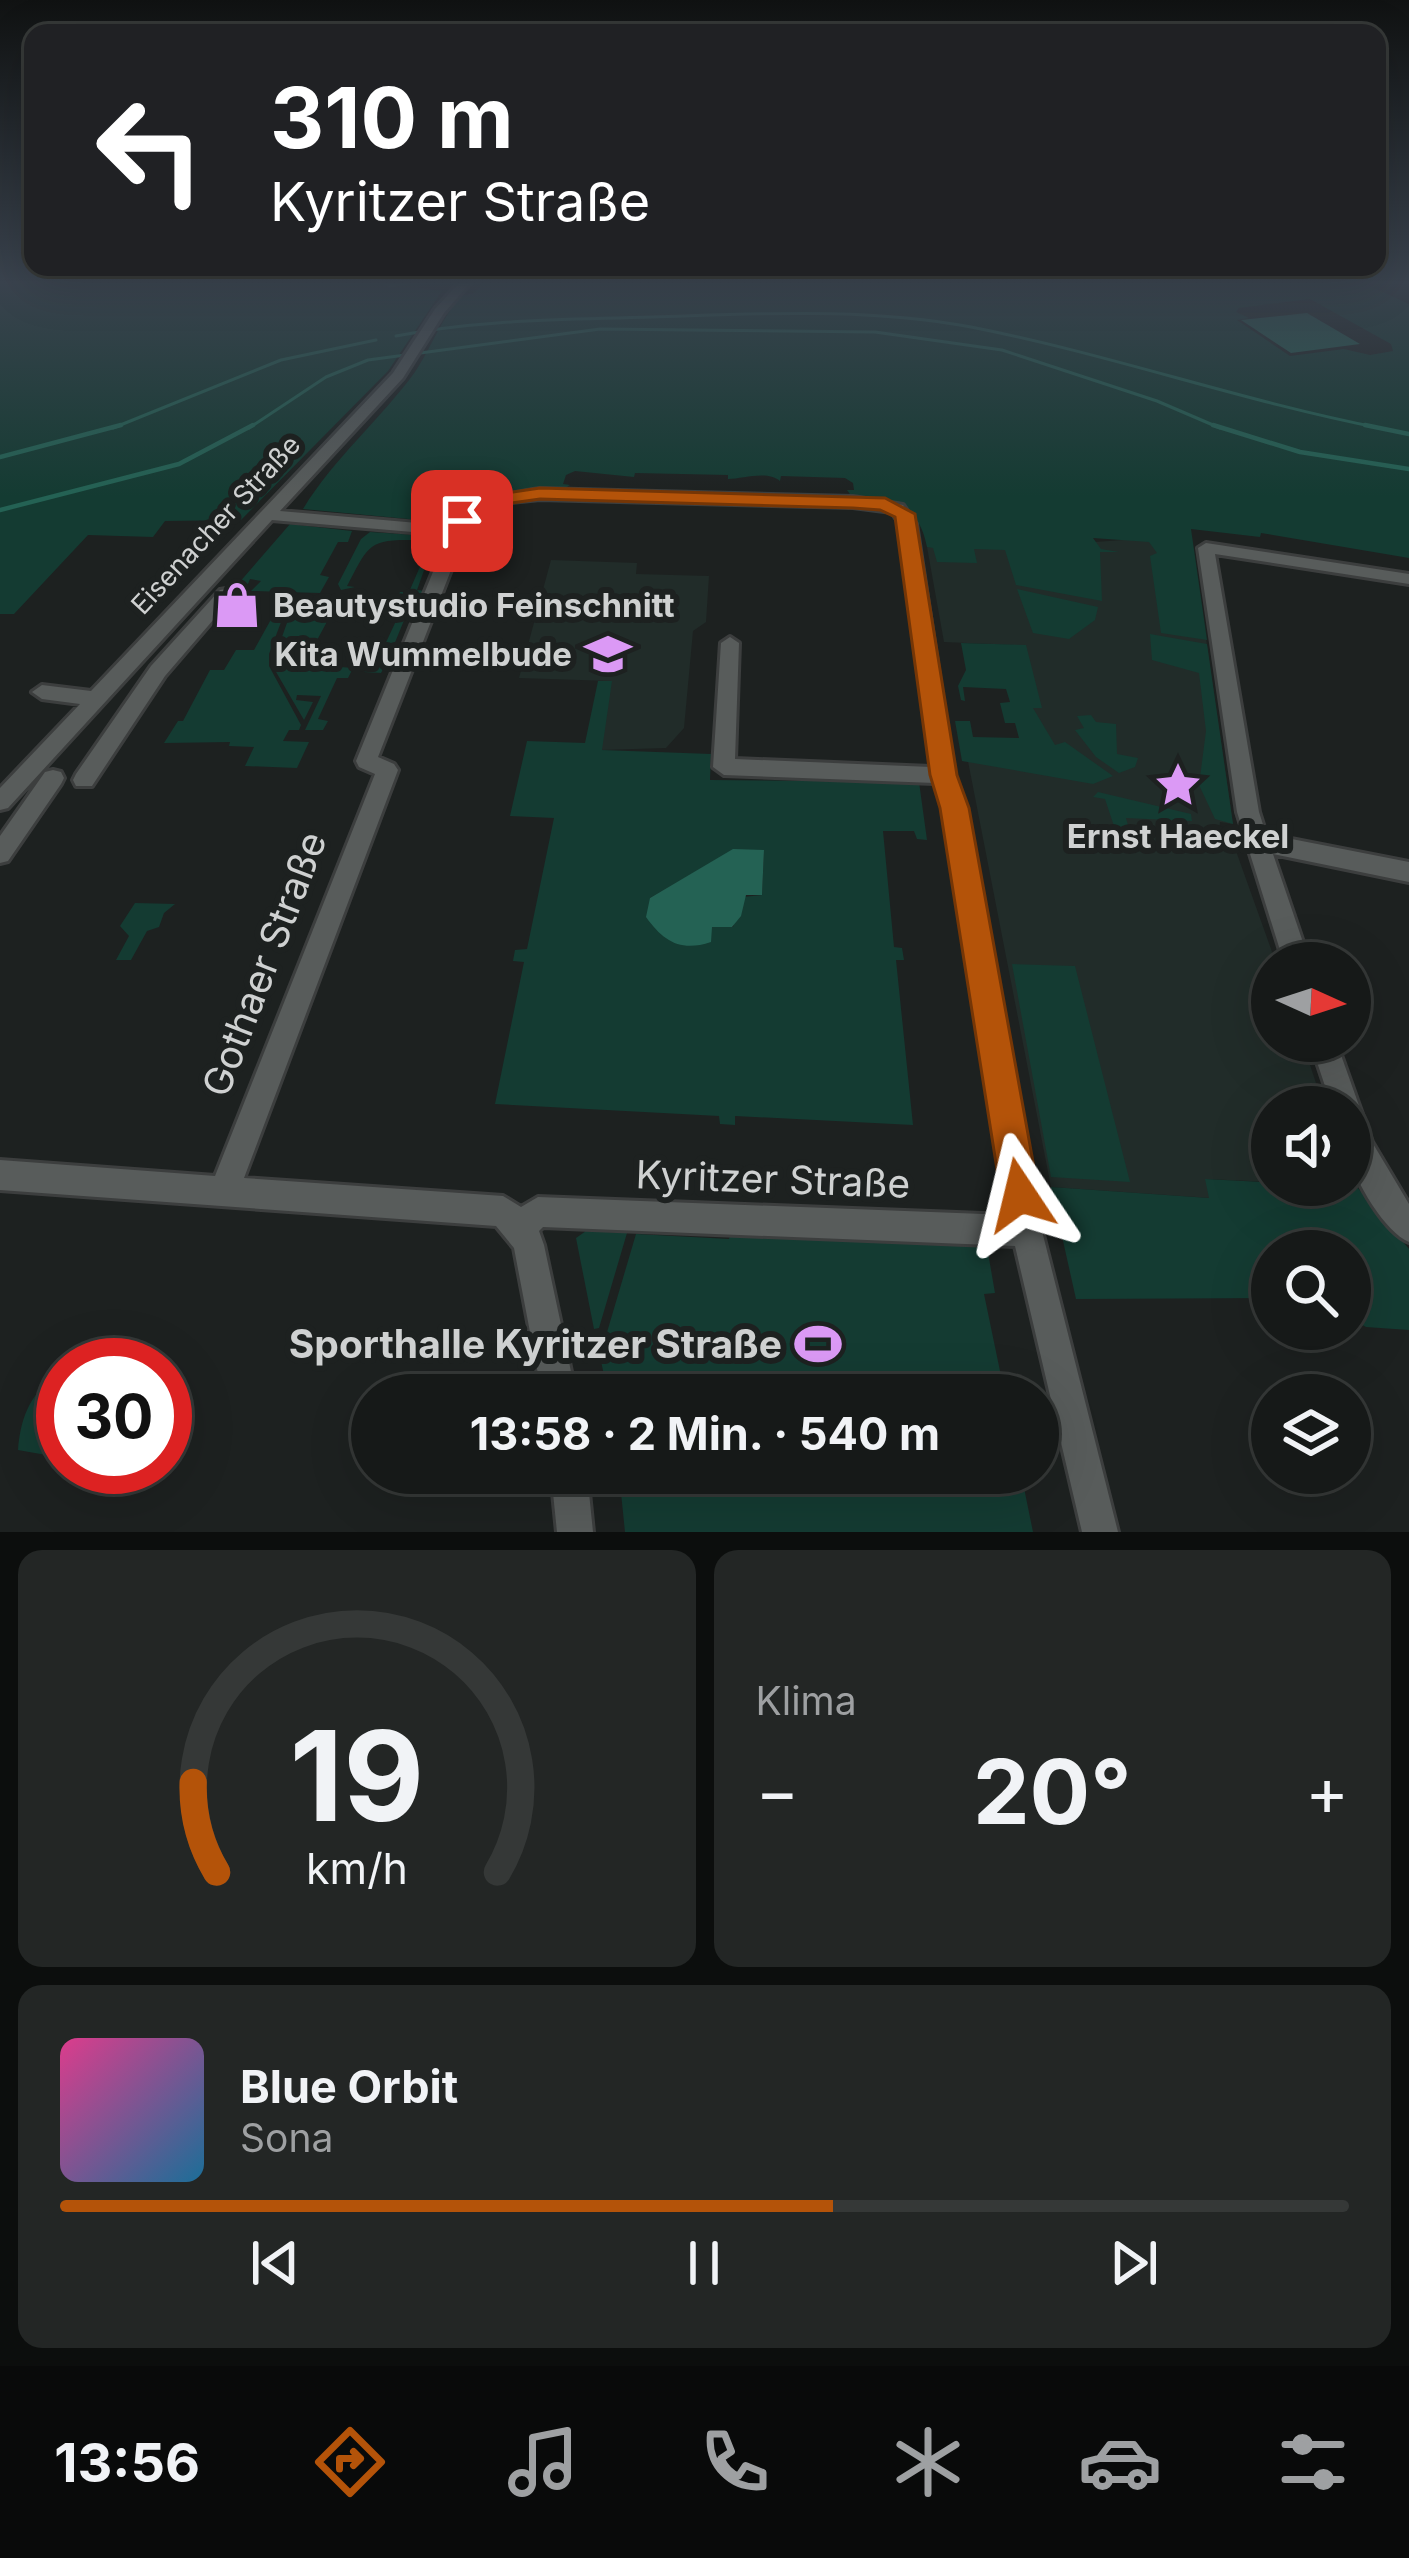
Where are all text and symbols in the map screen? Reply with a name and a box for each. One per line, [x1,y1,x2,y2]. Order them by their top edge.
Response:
text: 310 m [270,67,514,168]
icon: left [72,72,228,228]
text: Kyritzer Straße [270,169,650,234]
street label: Eisenacher Straße [124,428,307,621]
pin [411,470,513,572]
icon: arrive [429,488,495,554]
shop icon: Beautystudio Feinschnitt [212,580,262,630]
place label: Beautystudio Feinschnitt [273,585,675,625]
school or university icon: Kita Wummelbude [583,629,633,679]
place label: Kita Wummelbude [274,634,572,674]
place icon: Ernst Haeckel [1153,760,1203,810]
place label: Ernst Haeckel [1067,816,1289,856]
street label: Gothaer Straße [191,825,336,1103]
north arrow [1251,942,1371,1062]
map controls [1251,942,1371,1494]
button: sound [1251,1086,1371,1206]
position arrow [957,1132,1083,1258]
street label: Kyritzer Straße [635,1150,911,1207]
button: search [1251,1230,1371,1350]
sports icon: Sporthalle Kyritzer Straße [793,1319,843,1369]
place label: Sporthalle Kyritzer Straße [289,1320,782,1367]
speed limit sign: 30 [36,1338,192,1494]
button: layers [1251,1374,1371,1494]
text: 13:58 · 2 Min. · 540 m [470,1406,940,1461]
text: Klima [756,1677,857,1724]
text: 19 [289,1700,424,1851]
text: 20° [973,1737,1132,1846]
text: − [756,1751,799,1831]
text: + [1305,1751,1349,1831]
text: km/h [306,1841,408,1893]
text: Blue Orbit [240,2059,458,2114]
text: Sona [240,2114,333,2161]
icon: previous [242,2230,308,2296]
icon: pause [671,2230,737,2296]
icon: next [1101,2230,1167,2296]
icon: directions [308,2420,392,2504]
icon: music [501,2420,585,2504]
icon: phone [693,2420,777,2504]
icon: climate [886,2420,970,2504]
icon: car [1078,2420,1162,2504]
icon: filters [1271,2420,1355,2504]
text: 13:56 [54,2430,200,2495]

